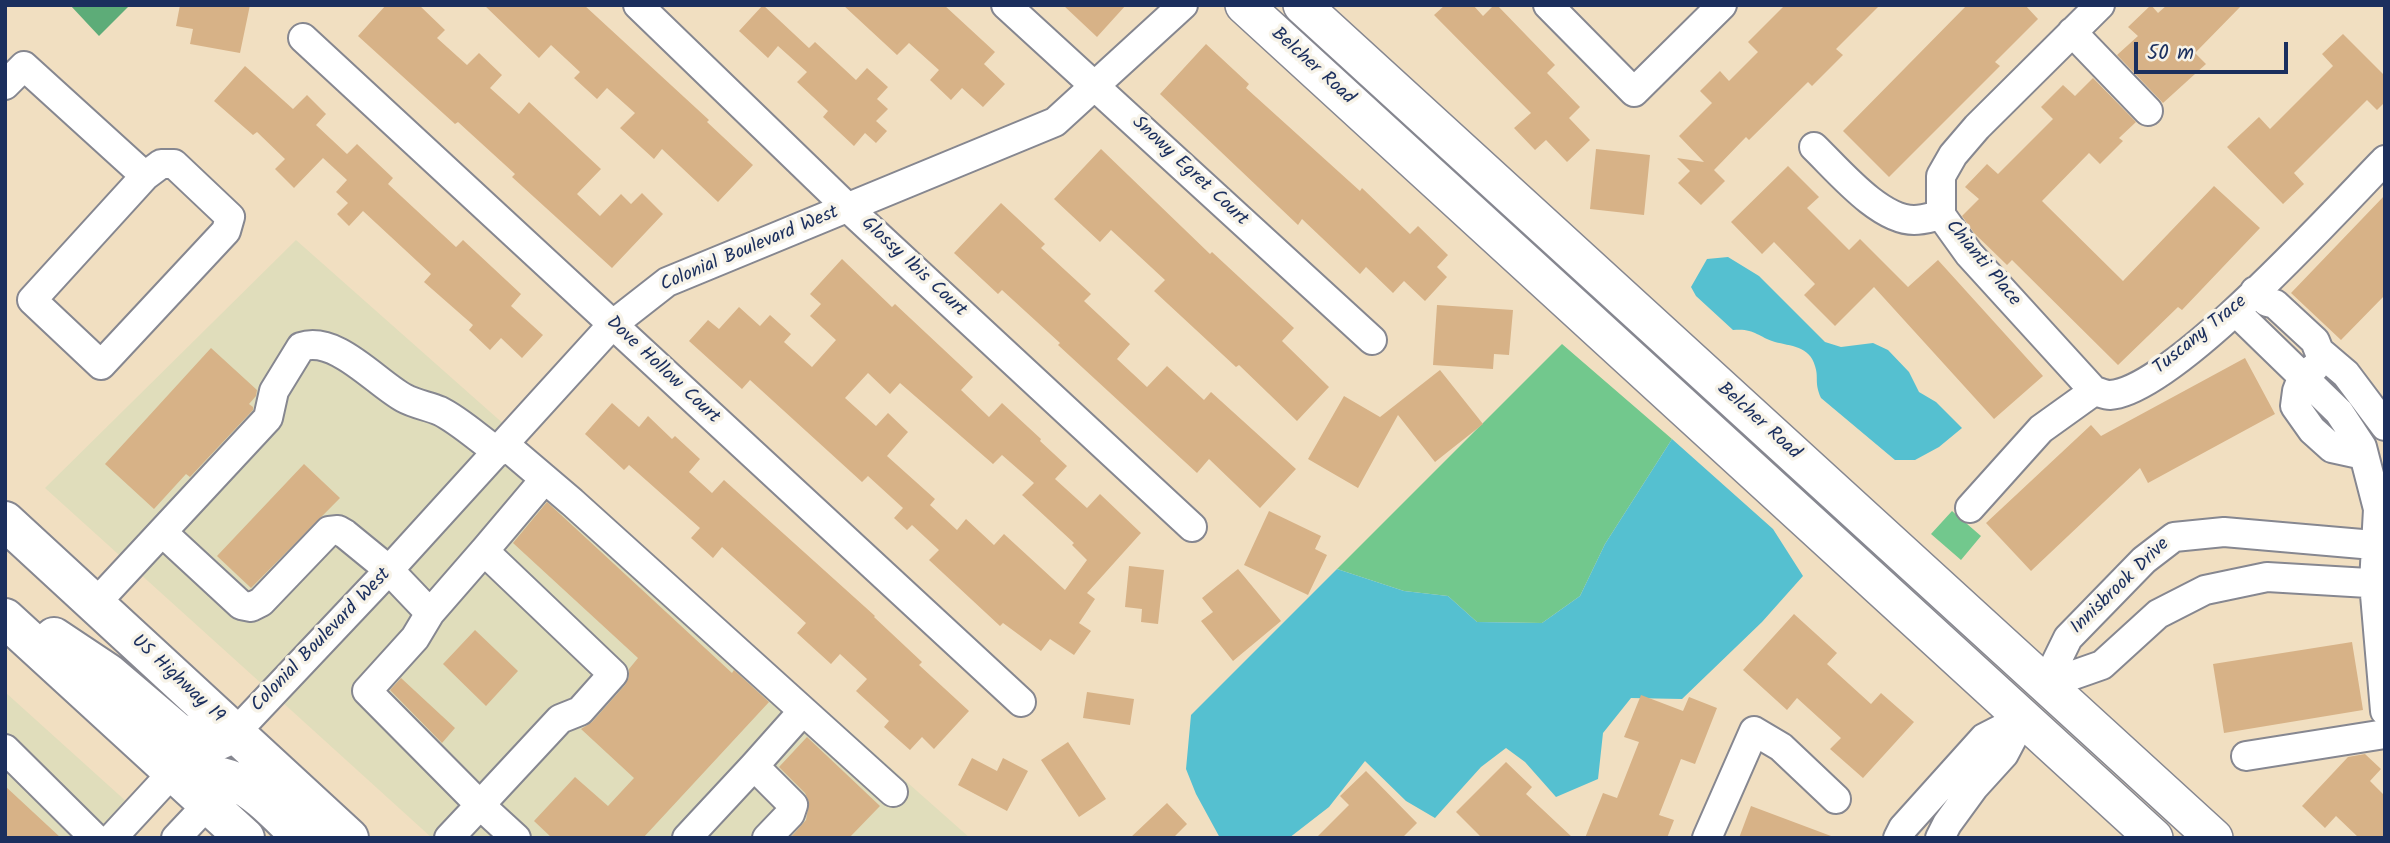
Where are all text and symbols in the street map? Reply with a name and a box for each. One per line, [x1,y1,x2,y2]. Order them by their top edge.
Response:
street label: Belcher Road [1266,24,1358,110]
scale bar [2138,28,2292,72]
text: 50 m [2147,37,2194,70]
street label: Snowy Egret Court [1126,112,1252,232]
street label: Colonial Boulevard West [657,202,843,298]
street label: Glossy Ibis Court [855,213,971,323]
street label: Chianti Place [1939,216,2025,312]
street label: Tuscany Trace [2150,291,2252,381]
street label: Dove Hollow Court [600,312,724,430]
street label: Belcher Road [1712,379,1804,465]
street label: Innisbrook Drive [2067,534,2175,640]
street label: Colonial Boulevard West [247,564,397,718]
street label: US Highway 19 [126,631,228,729]

